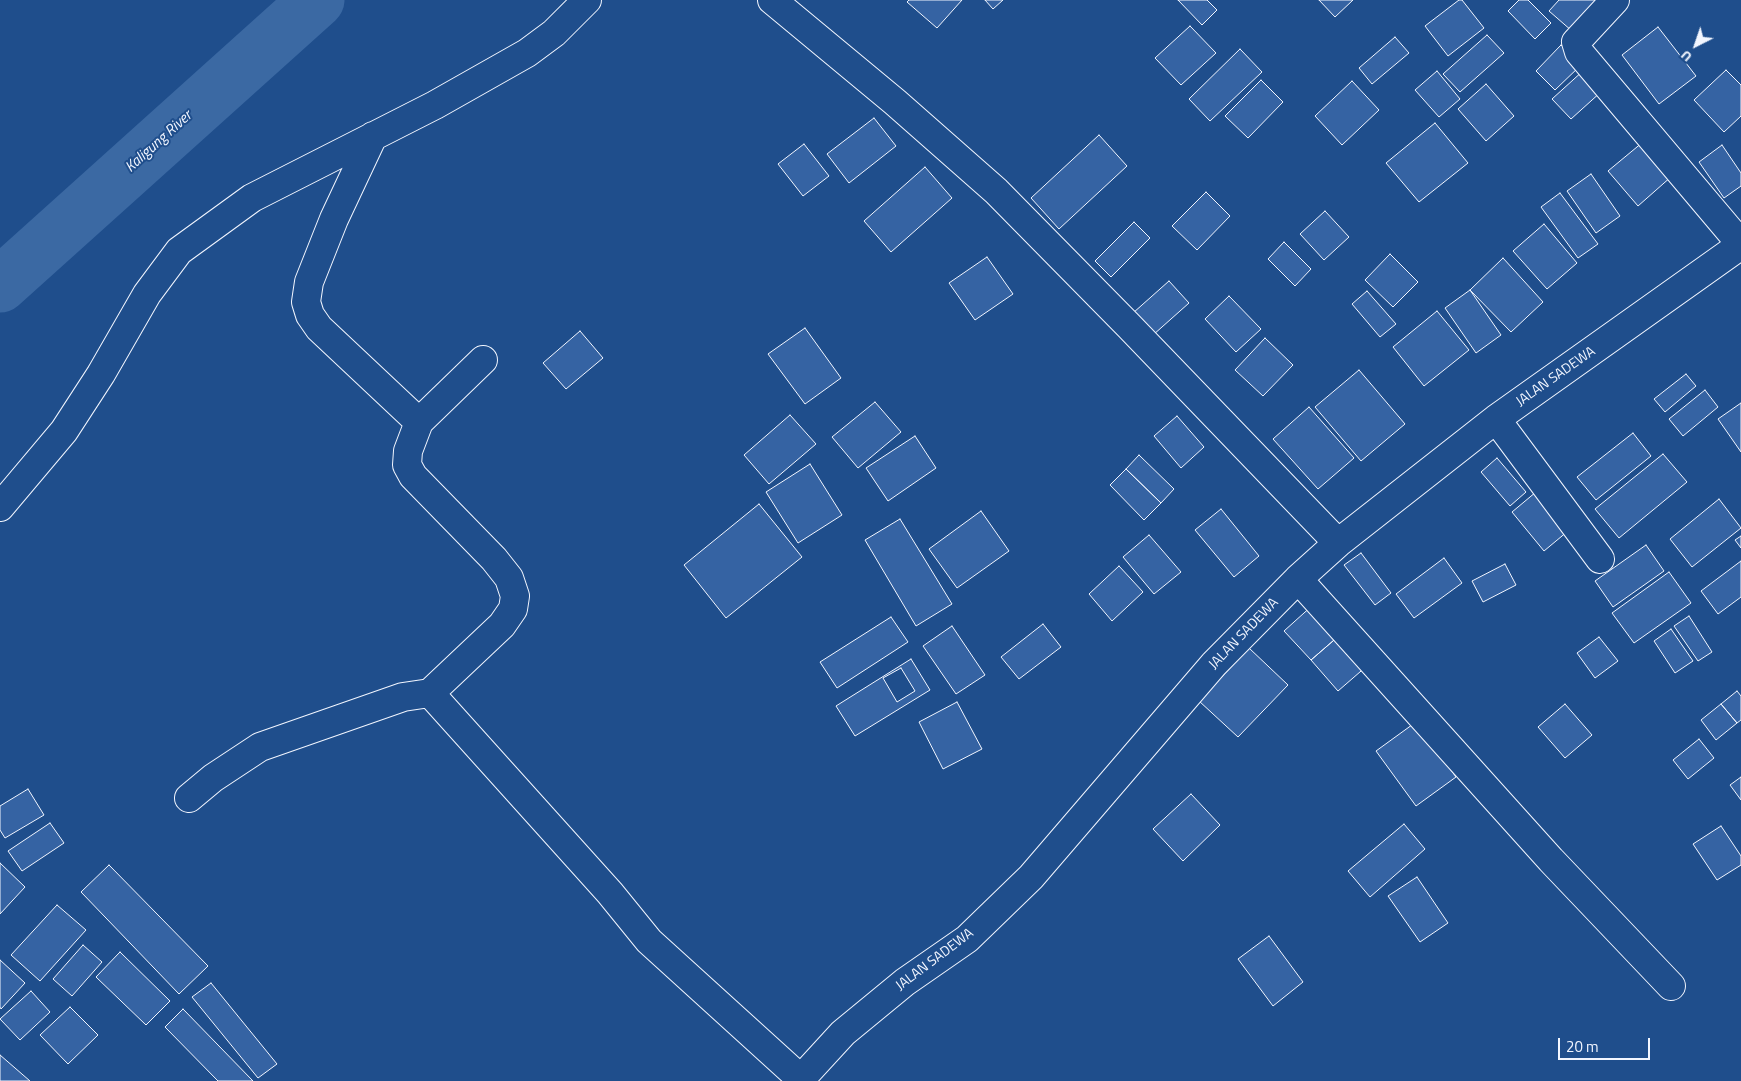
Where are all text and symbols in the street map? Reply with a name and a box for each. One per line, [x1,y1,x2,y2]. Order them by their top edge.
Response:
north arrow [1671,20,1721,70]
text: U [1675,46,1696,68]
water label: Kaligung River [122,107,196,177]
street label: JALAN SADEWA [1513,343,1599,411]
street label: JALAN SADEWA [1206,595,1282,673]
street label: JALAN SADEWA [893,925,977,995]
scale bar [1561,1028,1654,1060]
text: 20 m [1566,1035,1599,1058]

